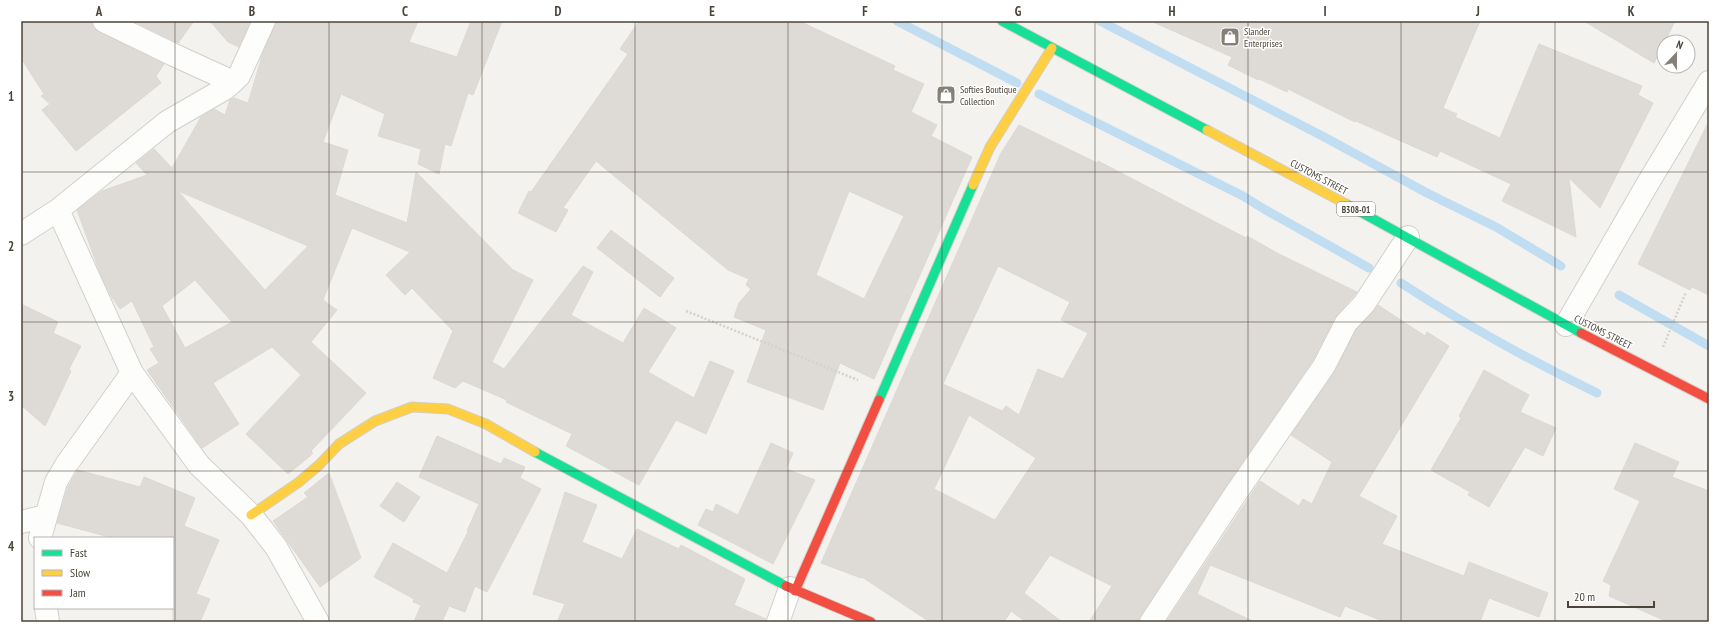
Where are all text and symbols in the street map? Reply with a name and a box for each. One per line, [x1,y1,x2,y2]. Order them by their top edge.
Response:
text: A [95,3,103,20]
text: B [249,3,255,20]
text: C [402,3,408,20]
text: D [555,3,562,20]
text: E [709,3,715,20]
text: F [862,3,868,20]
text: G [1015,3,1022,20]
text: H [1169,3,1176,20]
text: I [1323,3,1327,20]
text: J [1475,3,1480,20]
text: K [1628,3,1635,20]
place label: Slander Enterprises [1244,25,1283,50]
shop icon: Slander Enterprises [1219,26,1241,48]
north arrow [1656,34,1696,74]
text: N [1674,37,1685,52]
place label: Softies Boutique Collection [960,83,1017,108]
shop icon: Softies Boutique Collection [935,84,957,106]
text: 1 [8,88,14,105]
street label: CUSTOMS STREET [1288,156,1350,198]
road number: B308-01 [1337,202,1375,216]
text: 2 [8,238,14,255]
street label: CUSTOMS STREET [1572,312,1635,352]
text: 3 [8,388,14,405]
legend [34,537,174,609]
text: 4 [8,538,15,555]
text: Fast [70,545,88,560]
text: Slow [70,565,91,580]
scale bar [1568,583,1654,609]
text: Jam [69,585,86,600]
text: 20 m [1574,589,1595,604]

